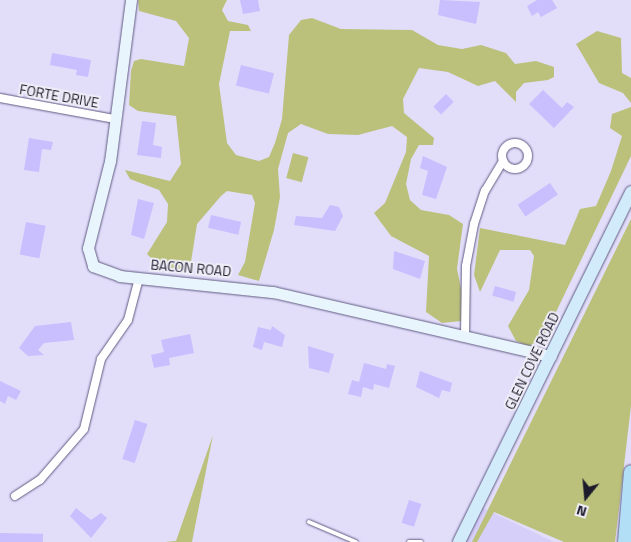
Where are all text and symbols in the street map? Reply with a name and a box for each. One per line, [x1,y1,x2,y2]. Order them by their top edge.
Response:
street label: FORTE DRIVE [18,81,100,111]
street label: BACON ROAD [150,256,232,280]
street label: GLEN COVE ROAD [501,310,563,412]
north arrow [561,472,611,522]
text: N [574,500,589,523]

